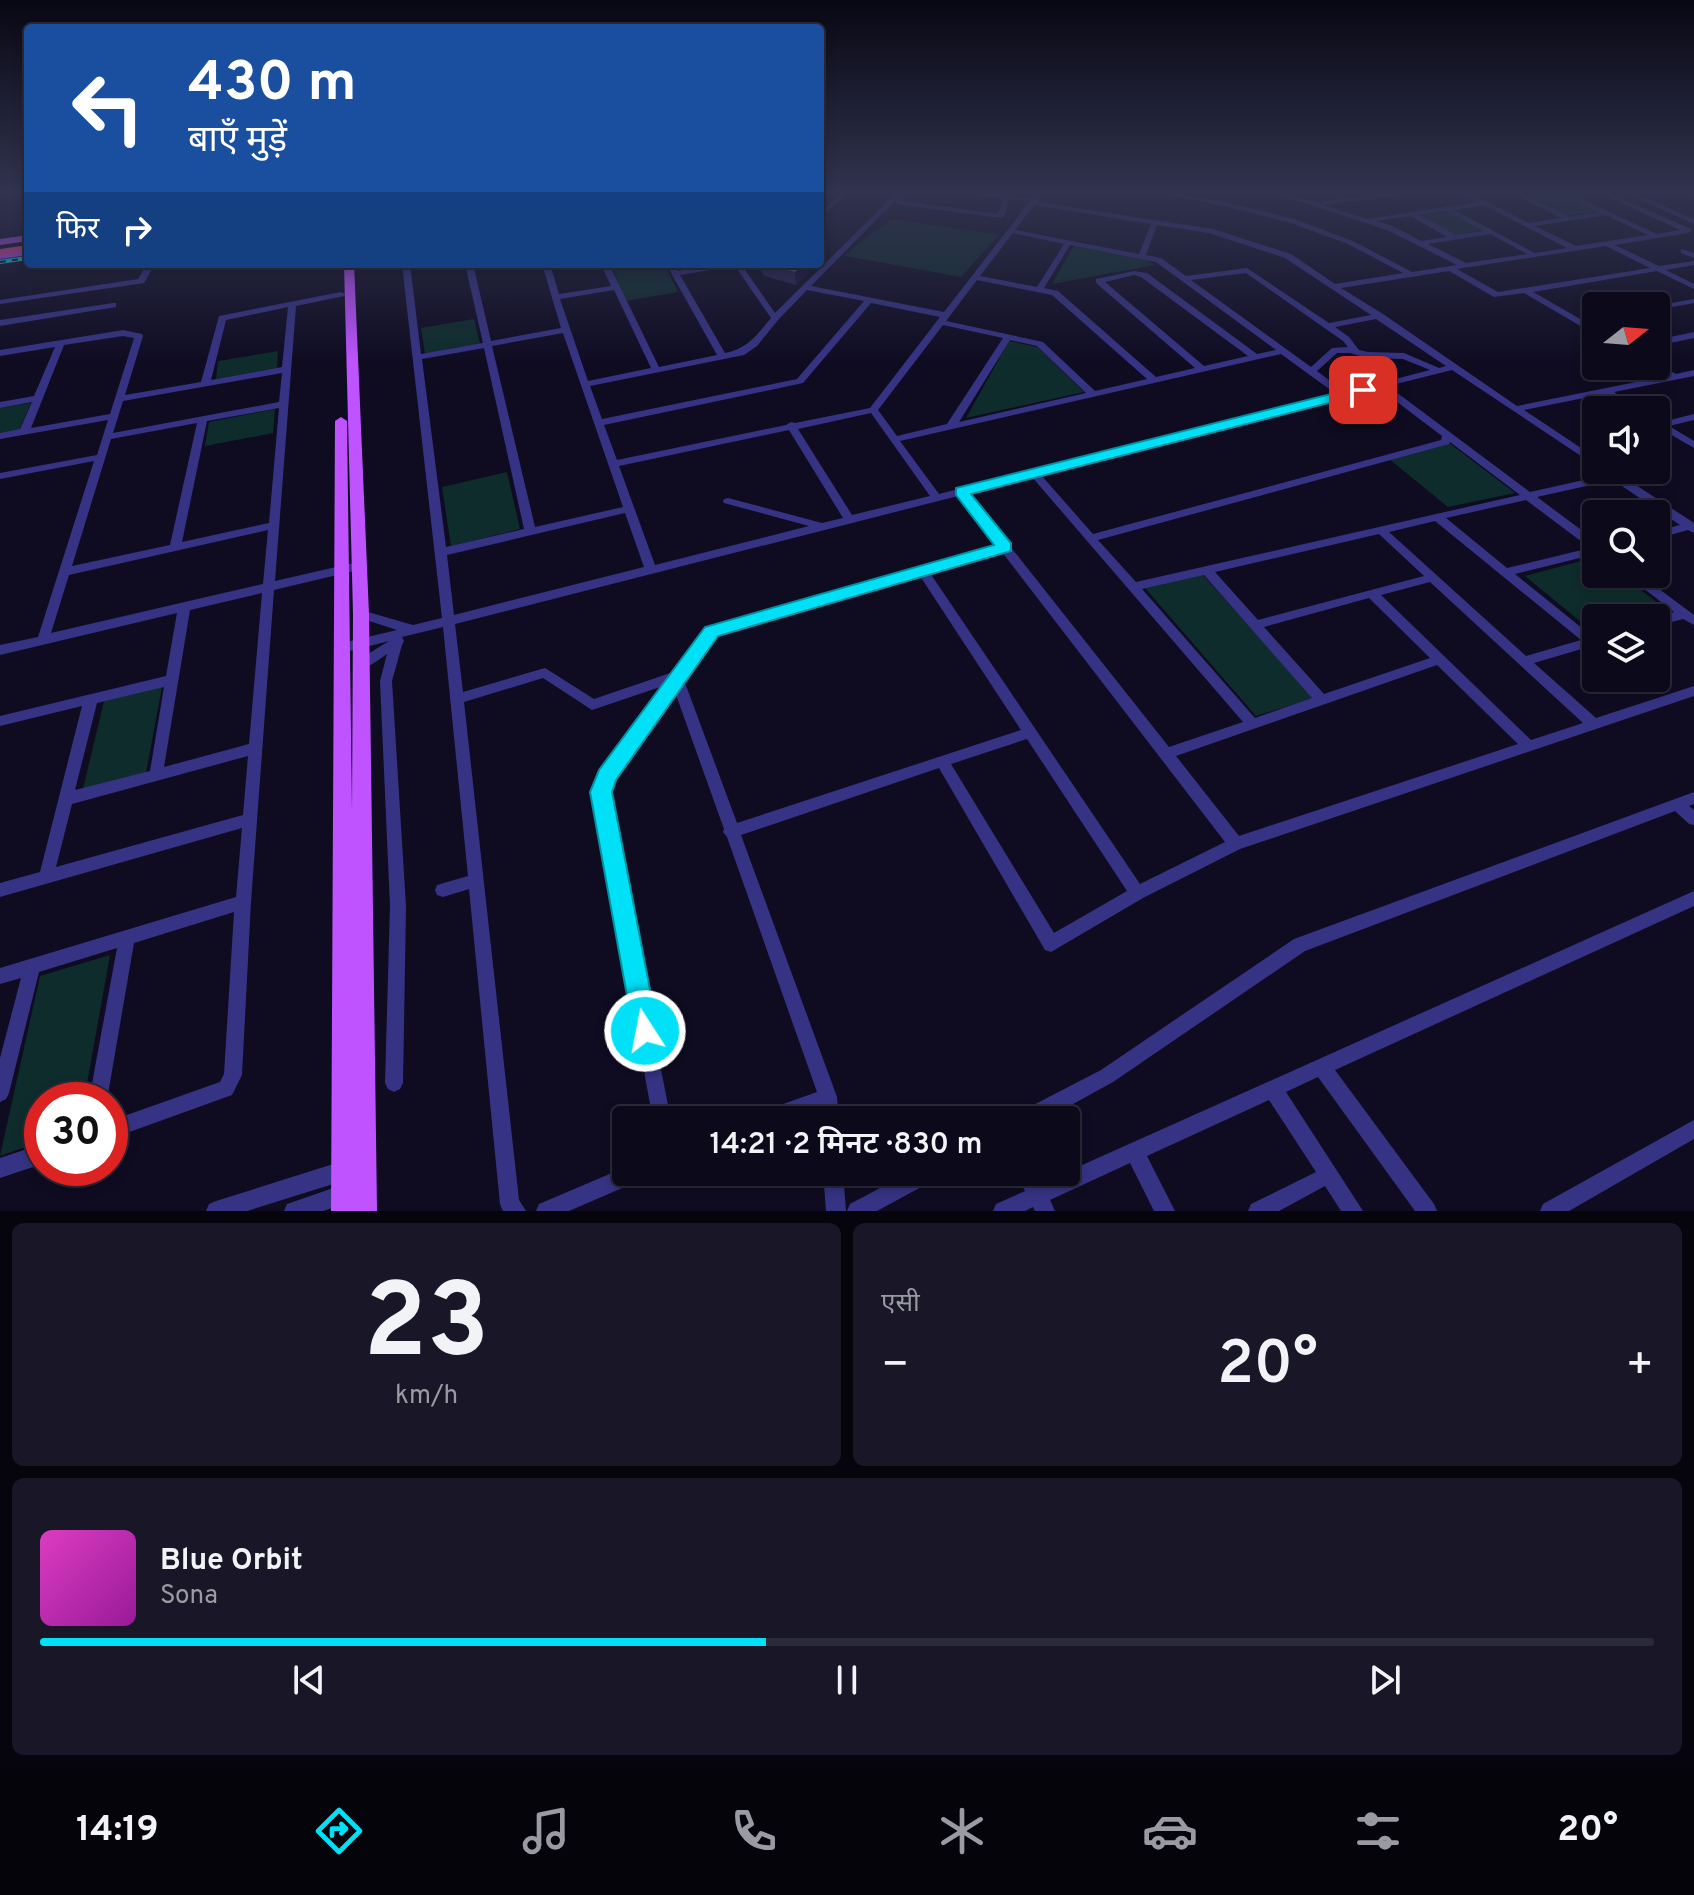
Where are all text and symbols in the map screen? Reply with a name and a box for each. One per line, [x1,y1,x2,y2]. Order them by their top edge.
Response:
text: 430 m [188,50,357,120]
icon: left [56,56,160,160]
text: बाएँ मुड़ें [188,119,287,165]
icon: right [115,208,159,252]
text: फिर [56,212,99,249]
north arrow [1582,292,1670,380]
map controls [1582,292,1670,692]
pin [1329,356,1397,424]
icon: arrive [1341,368,1385,412]
button: sound [1582,396,1670,484]
button: search [1582,500,1670,588]
button: layers [1582,604,1670,692]
position arrow [603,989,687,1073]
speed limit sign: 30 [24,1082,128,1186]
text: 14:21 · 2 मिनट · 830 m [710,1127,983,1164]
text: 23 [364,1262,489,1394]
text: एसी [881,1288,920,1321]
text: 20° [1217,1329,1318,1405]
text: − [881,1339,909,1395]
text: + [1626,1339,1654,1395]
text: km/h [395,1380,458,1413]
text: Blue Orbit [160,1543,303,1580]
text: Sona [160,1580,218,1613]
icon: previous [287,1658,331,1702]
icon: pause [825,1658,869,1702]
icon: next [1363,1658,1407,1702]
icon: directions [311,1803,367,1859]
icon: music [518,1803,574,1859]
icon: phone [726,1803,782,1859]
icon: climate [934,1803,990,1859]
icon: car [1142,1803,1198,1859]
icon: filters [1350,1803,1406,1859]
text: 14:19 [76,1808,159,1854]
text: 20° [1557,1808,1618,1854]

